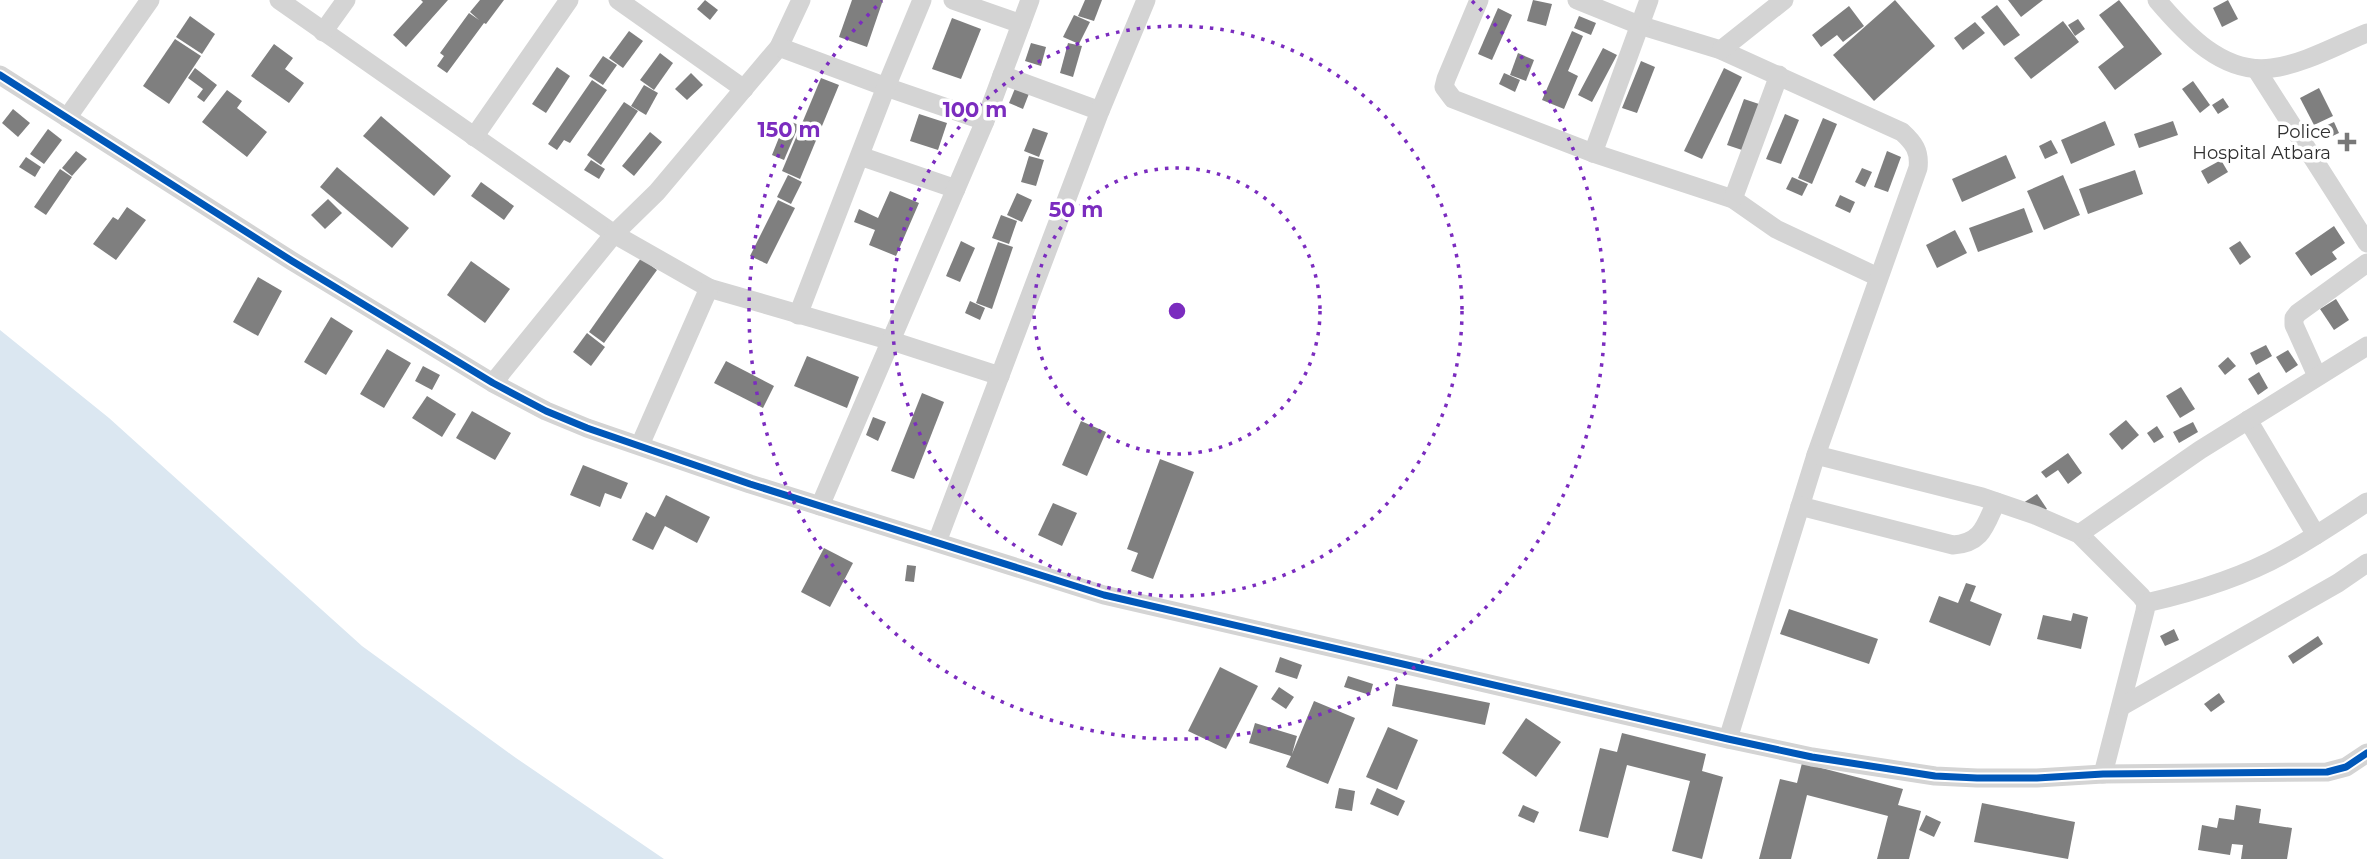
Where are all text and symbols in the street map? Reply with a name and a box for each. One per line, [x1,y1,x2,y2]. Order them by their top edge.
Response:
text: 100 m [943,97,1007,122]
text: 150 m [758,117,820,142]
place label: Police Hospital Atbara [2192,121,2331,164]
marker: Police Hospital Atbara [2337,132,2357,152]
text: 50 m [1049,197,1103,222]
centre of rings [1165,299,1189,323]

